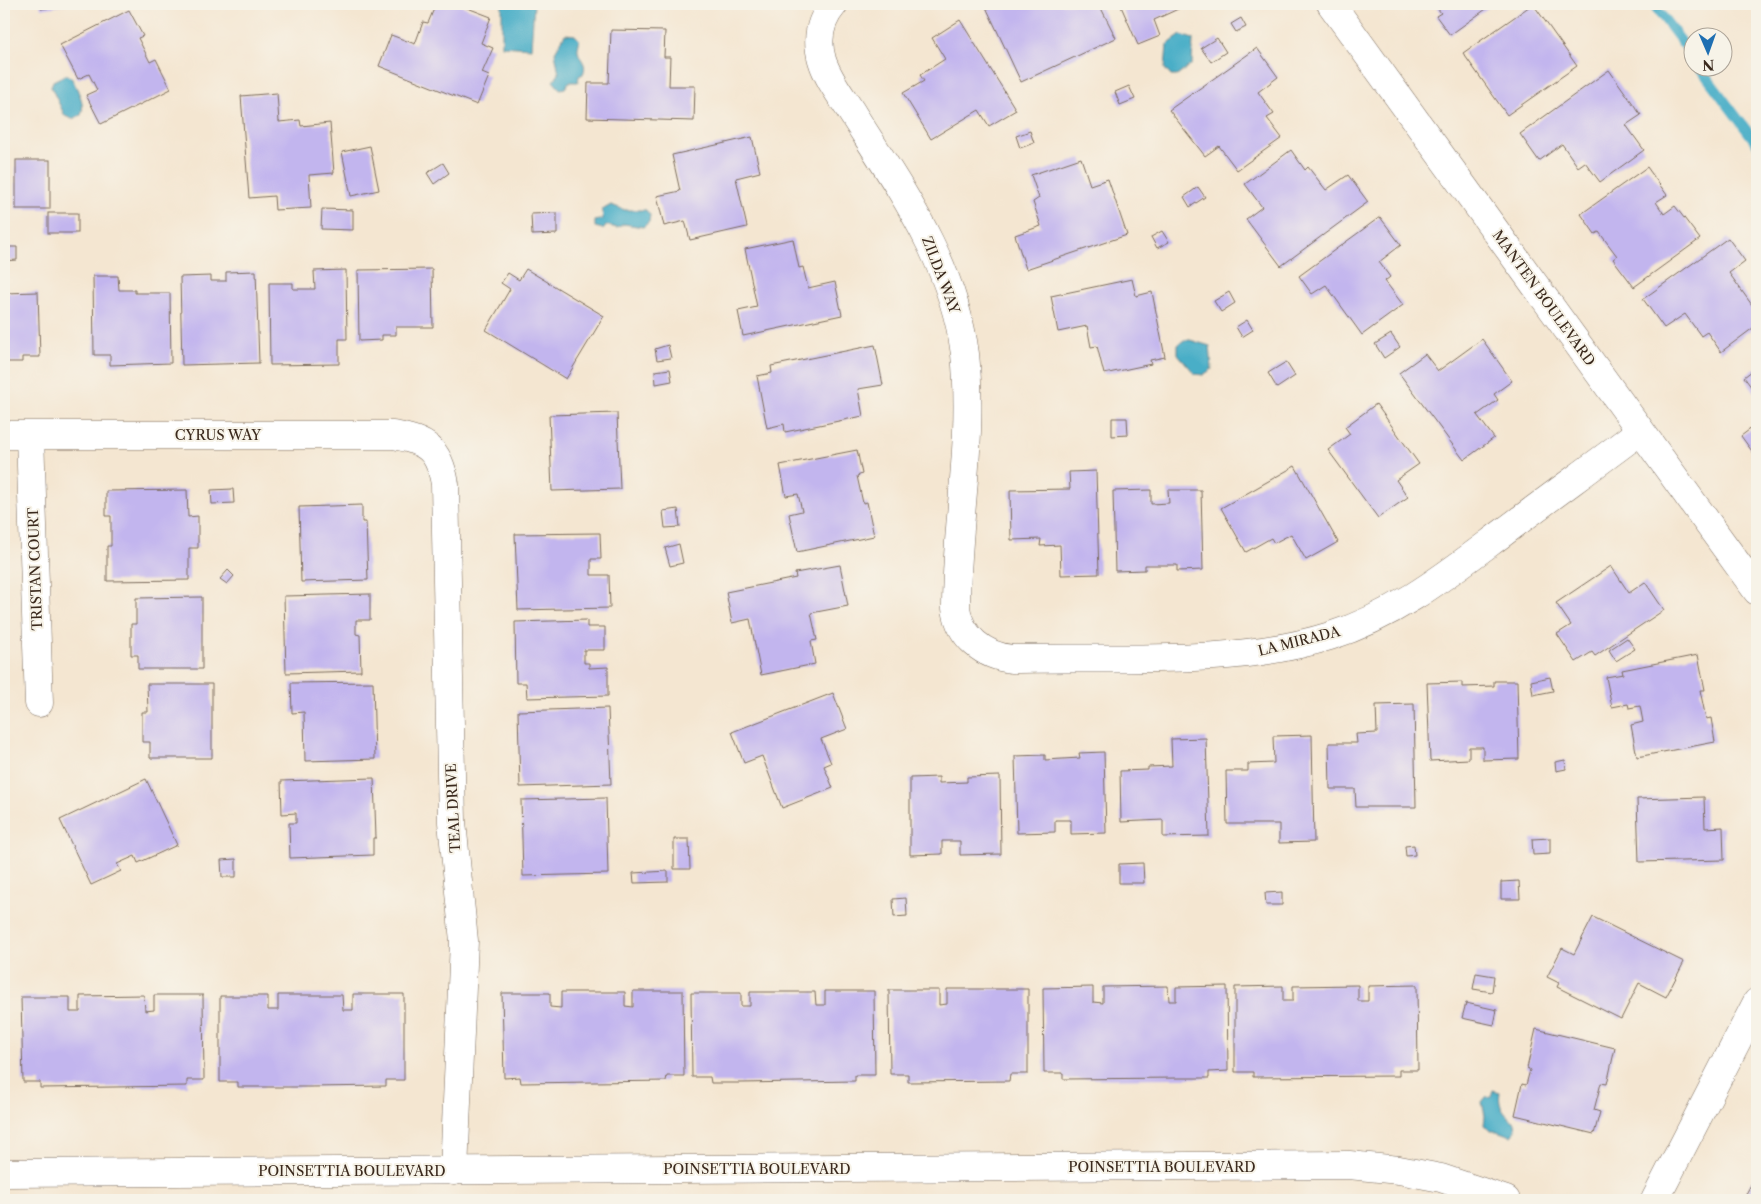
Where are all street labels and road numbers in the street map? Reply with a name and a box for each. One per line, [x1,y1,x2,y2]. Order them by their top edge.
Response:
street label: MANTEN BOULEVARD [1489,227,1599,369]
street label: ZILDA WAY [918,234,964,317]
street label: CYRUS WAY [175,426,262,444]
street label: TRISTAN COURT [24,507,46,631]
street label: LA MIRADA [1256,622,1343,660]
street label: TEAL DRIVE [442,763,464,853]
street label: POINSETTIA BOULEVARD [1068,1158,1256,1176]
street label: POINSETTIA BOULEVARD [663,1160,851,1178]
street label: POINSETTIA BOULEVARD [258,1162,446,1180]

